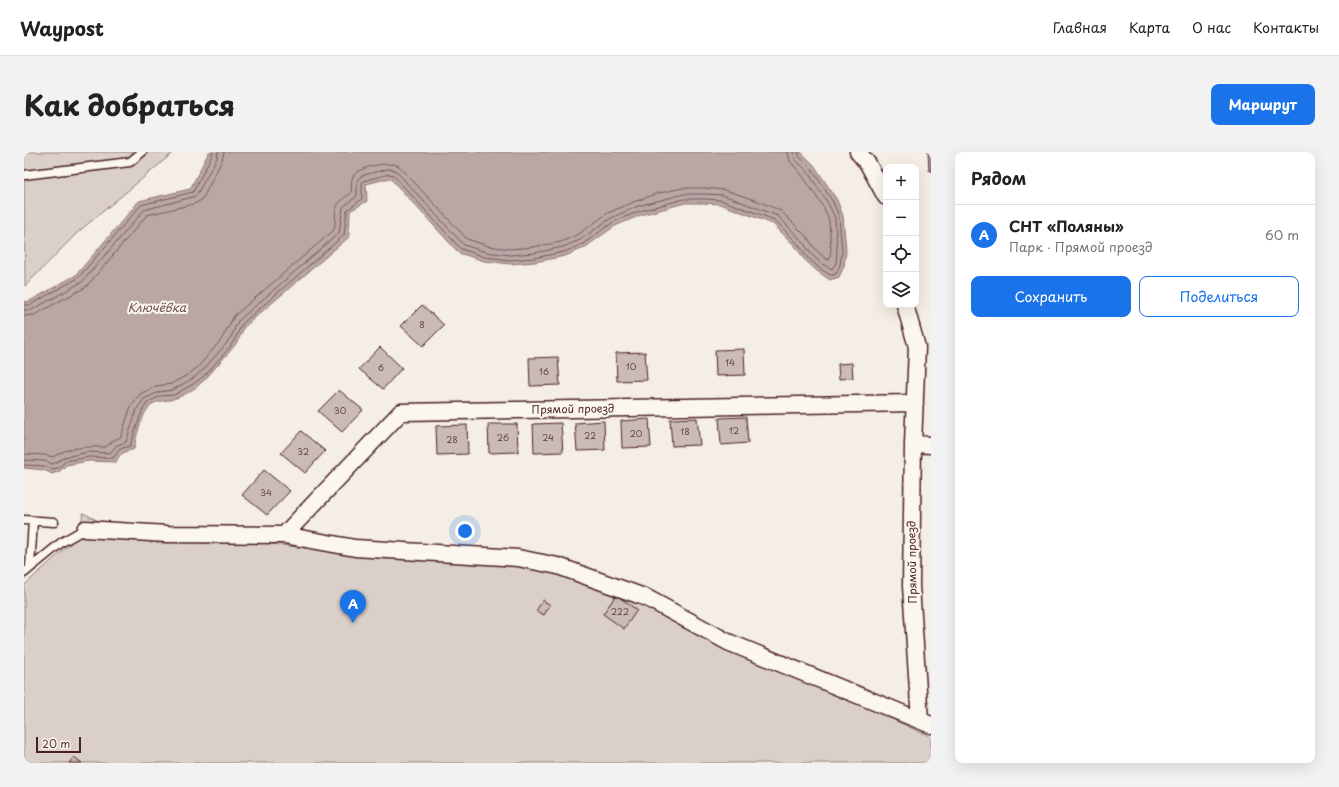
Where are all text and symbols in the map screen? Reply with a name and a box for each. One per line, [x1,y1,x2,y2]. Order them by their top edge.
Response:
text: Waypost [20,14,104,42]
text: Главная [1053,17,1107,38]
text: Карта [1129,17,1170,38]
text: О нас [1192,17,1231,38]
text: Контакты [1253,17,1319,38]
text: Как добраться [24,83,235,126]
button: Маршрут [1211,84,1315,125]
map controls [883,164,919,308]
button: + [883,164,919,200]
text: Рядом [971,165,1026,191]
button: − [883,200,919,236]
text: СНТ «Поляны» [1009,214,1124,237]
text: A [979,225,989,244]
text: 60 m [1265,225,1299,244]
button: locate [883,236,919,272]
text: Парк · Прямой проезд [1009,237,1153,256]
button: layers [883,272,919,308]
button: Сохранить [971,276,1131,317]
button: Поделиться [1139,276,1299,317]
water label: Ключёвка [128,298,187,316]
house number: 8 [419,317,425,331]
house number: 14 [725,355,735,369]
house number: 10 [626,359,637,373]
house number: 6 [378,360,384,374]
house number: 16 [539,364,549,378]
street label: Прямой проезд [531,399,615,418]
house number: 30 [334,403,347,417]
house number: 12 [729,423,739,437]
house number: 18 [680,424,690,438]
house number: 20 [630,426,643,440]
house number: 22 [584,428,596,442]
house number: 26 [497,430,509,444]
house number: 24 [542,430,554,444]
house number: 28 [446,432,458,446]
house number: 32 [297,444,309,458]
house number: 34 [260,485,272,499]
street label: Прямой проезд [902,520,921,604]
your location [455,521,475,541]
pin: A [340,590,366,623]
house number: 222 [611,604,629,618]
scale bar [36,735,81,754]
text: 20 m [42,735,70,752]

